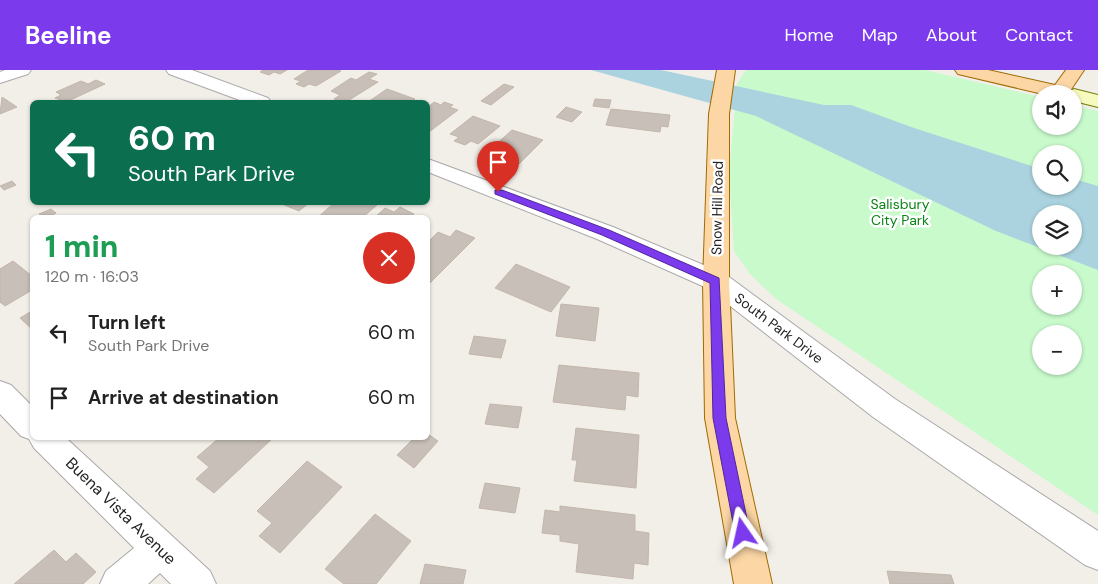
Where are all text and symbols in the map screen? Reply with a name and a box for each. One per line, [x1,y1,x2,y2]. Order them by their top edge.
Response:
text: Beeline [25,20,111,51]
text: Home [784,23,834,47]
text: Map [862,23,898,47]
text: About [926,23,977,47]
text: Contact [1005,23,1073,47]
map controls [1032,85,1082,375]
button: sound [1032,85,1082,135]
text: 60 m [128,115,216,161]
icon: left [45,120,110,185]
pin [477,141,519,192]
button: search [1032,145,1082,195]
icon: arrive [484,148,512,176]
text: South Park Drive [128,159,295,188]
street label: Snow Hill Road [707,161,727,255]
park label: Salisbury City Park [871,195,930,229]
button: layers [1032,205,1082,255]
text: 1 min [45,227,118,266]
button: close [363,232,415,284]
button: + [1032,265,1082,315]
text: 120 m · 16:03 [45,266,139,287]
street label: South Park Drive [731,289,827,367]
text: Turn left [88,310,166,335]
icon: left [45,319,73,347]
text: 60 m [368,320,415,345]
button: − [1032,325,1082,375]
text: South Park Drive [88,335,209,356]
icon: arrive [45,384,73,412]
text: Arrive at destination [88,385,279,410]
text: 60 m [368,385,415,410]
street label: Buena Vista Avenue [61,453,181,569]
position arrow [716,506,768,558]

